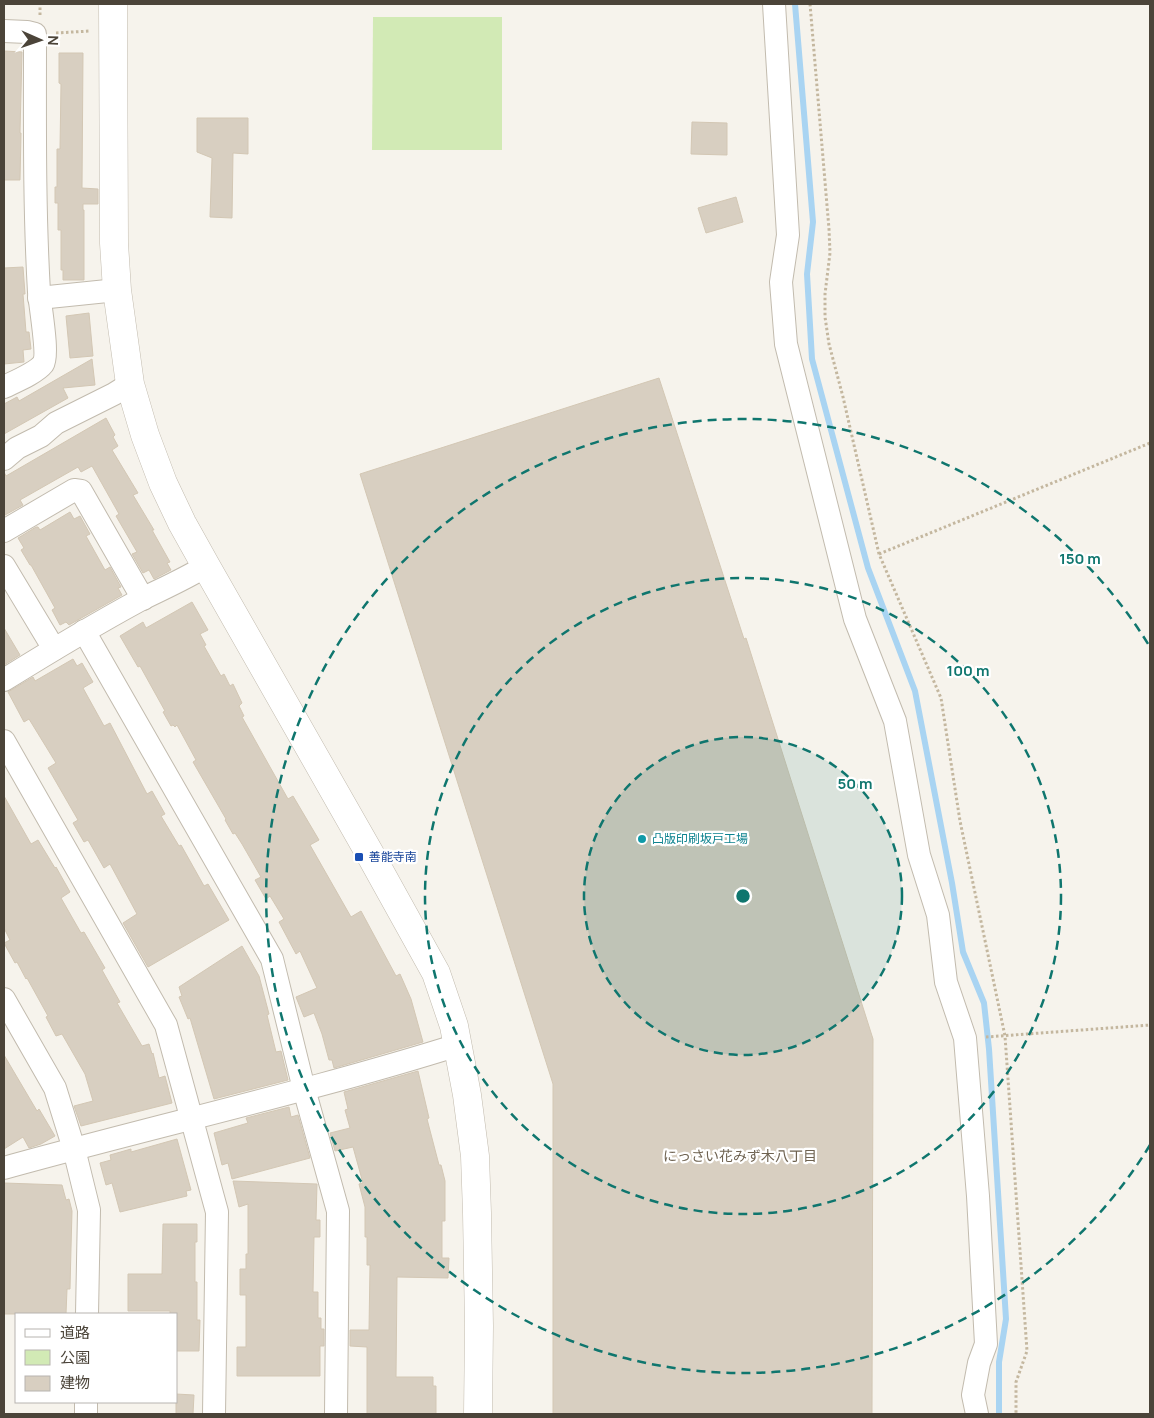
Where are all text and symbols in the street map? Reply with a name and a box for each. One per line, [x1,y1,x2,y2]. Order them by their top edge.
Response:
north arrow [15,15,65,65]
text: N [44,35,63,46]
text: 150 m [1059,548,1101,569]
text: 100 m [947,660,989,681]
text: 50 m [837,773,873,794]
place label: 凸版印刷坂戸工場 [652,830,748,847]
marker: 凸版印刷坂戸工場 [636,833,648,845]
place label: 善能寺南 [369,848,417,865]
marker: 善能寺南 [353,851,365,863]
centre of rings [734,887,752,905]
district label: にっさい花みず木八丁目 [663,1146,817,1165]
legend [15,1313,178,1403]
text: 道路 [60,1322,90,1343]
text: 公園 [60,1347,90,1368]
text: 建物 [60,1372,90,1393]

